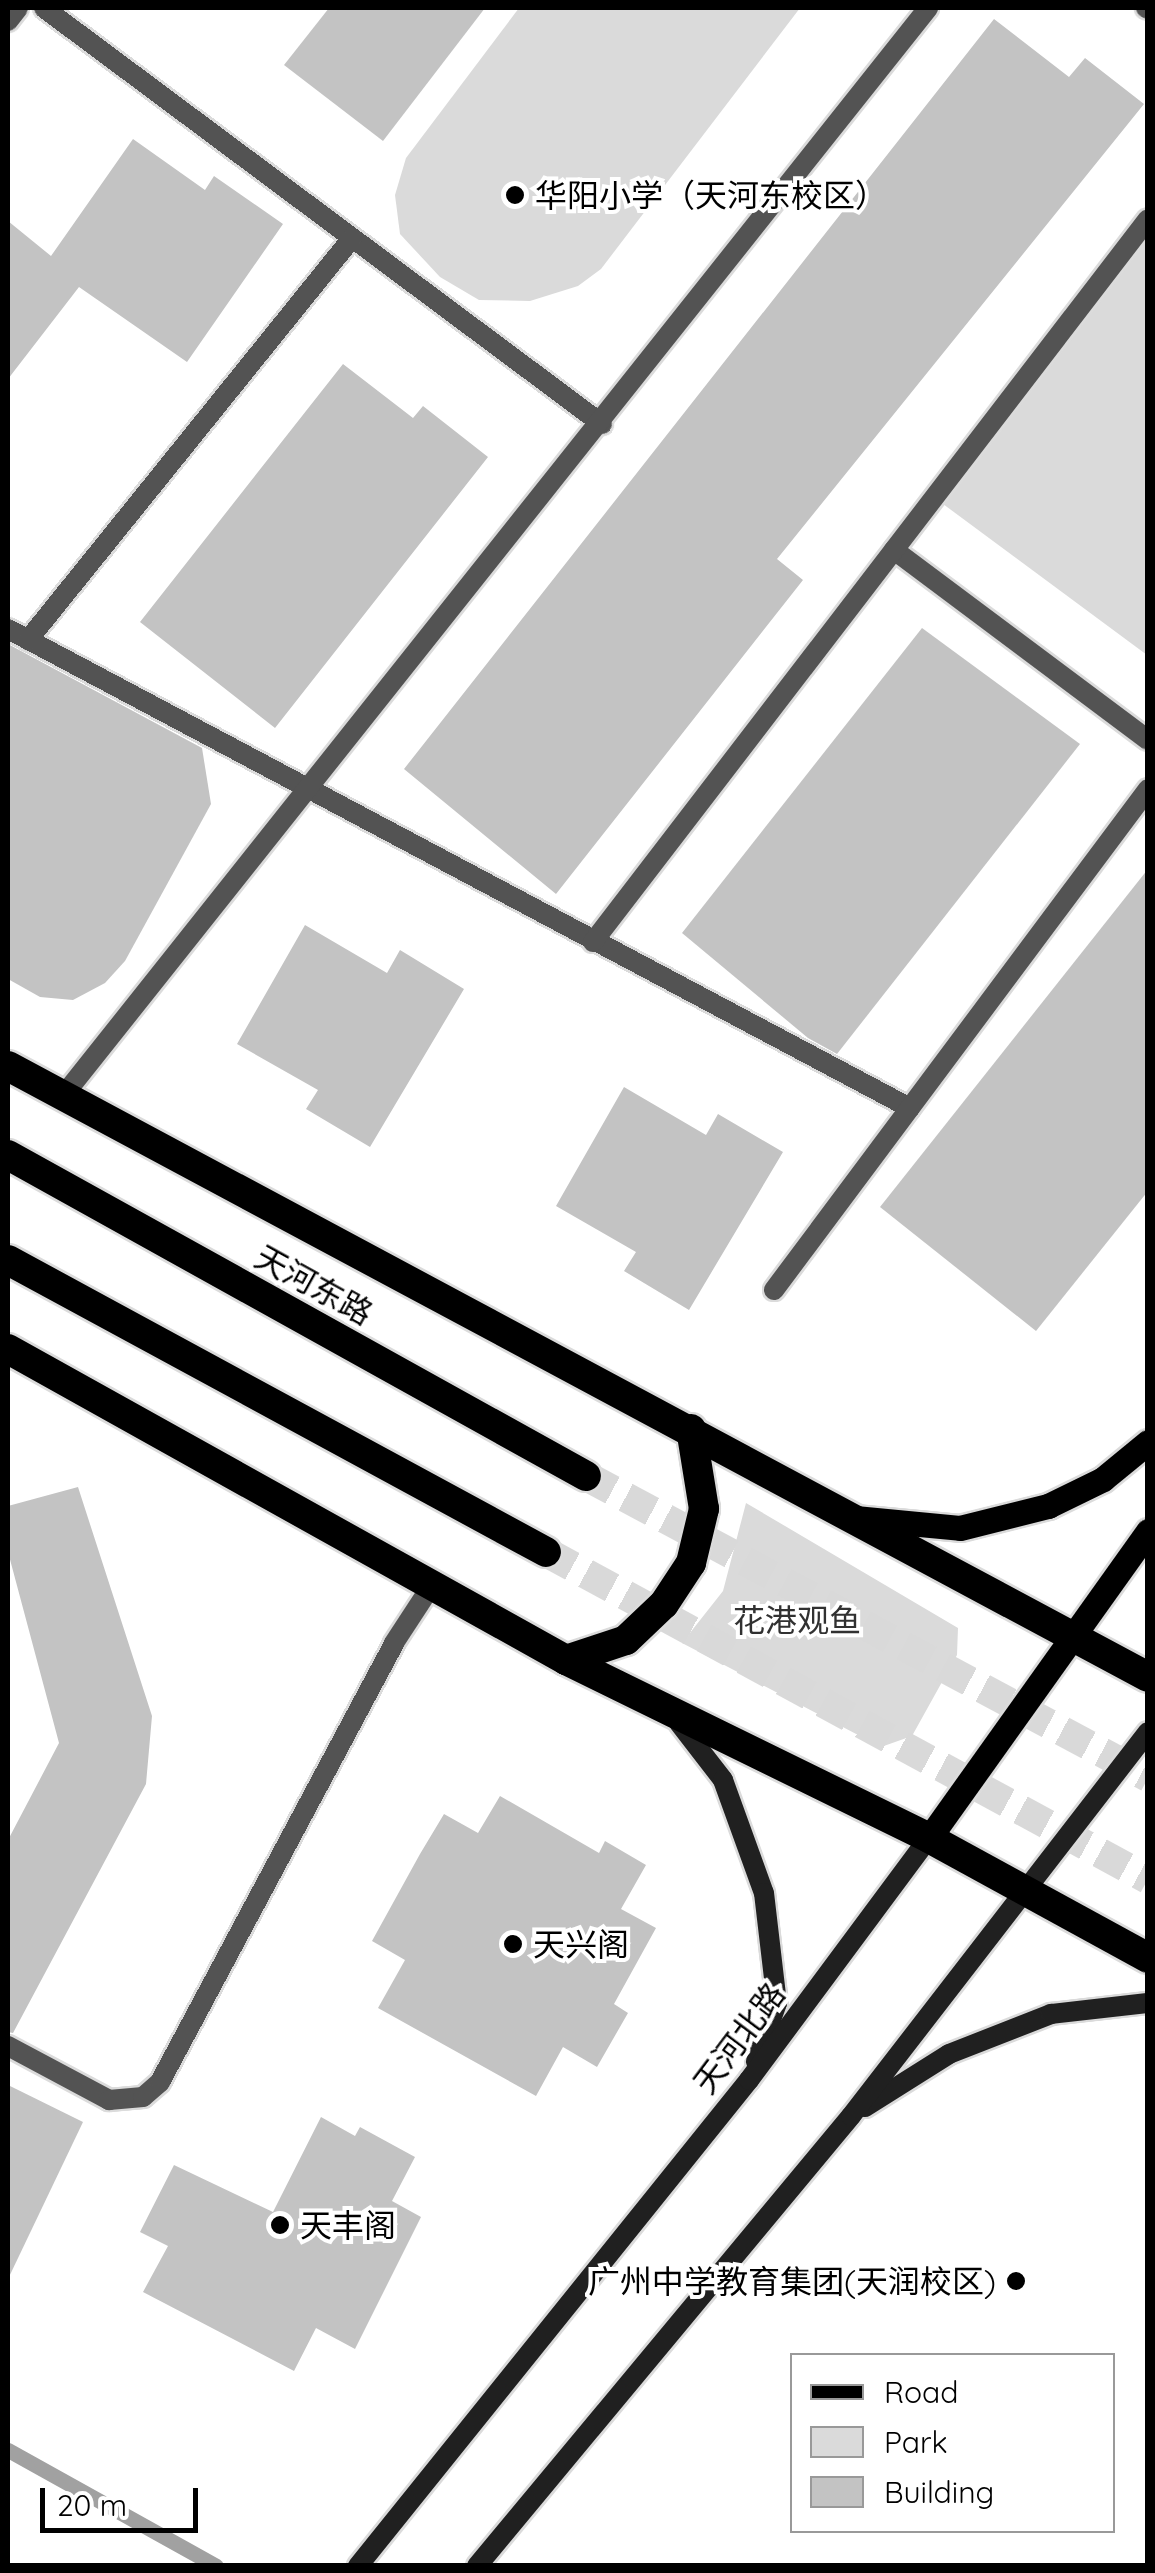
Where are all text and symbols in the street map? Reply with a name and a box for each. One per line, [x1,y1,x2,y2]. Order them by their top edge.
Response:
place label: 华阳小学（天河东校区） [535,176,887,214]
marker: 华阳小学（天河东校区） [504,184,526,206]
street label: 天河东路 [249,1237,379,1333]
park label: 花港观鱼 [733,1601,861,1639]
place label: 天兴阁 [533,1925,629,1963]
marker: 天兴阁 [502,1933,524,1955]
street label: 天河北路 [685,1975,793,2101]
place label: 天丰阁 [300,2206,396,2244]
marker: 天丰阁 [269,2214,291,2236]
place label: 广州中学教育集团(天润校区) [588,2262,996,2300]
marker: 广州中学教育集团(天润校区) [1005,2270,1027,2292]
legend [790,2353,1115,2533]
text: Road [884,2373,958,2411]
text: Park [884,2423,948,2461]
scale bar [45,2468,202,2530]
text: Building [884,2473,994,2511]
text: 20 m [57,2486,127,2524]

